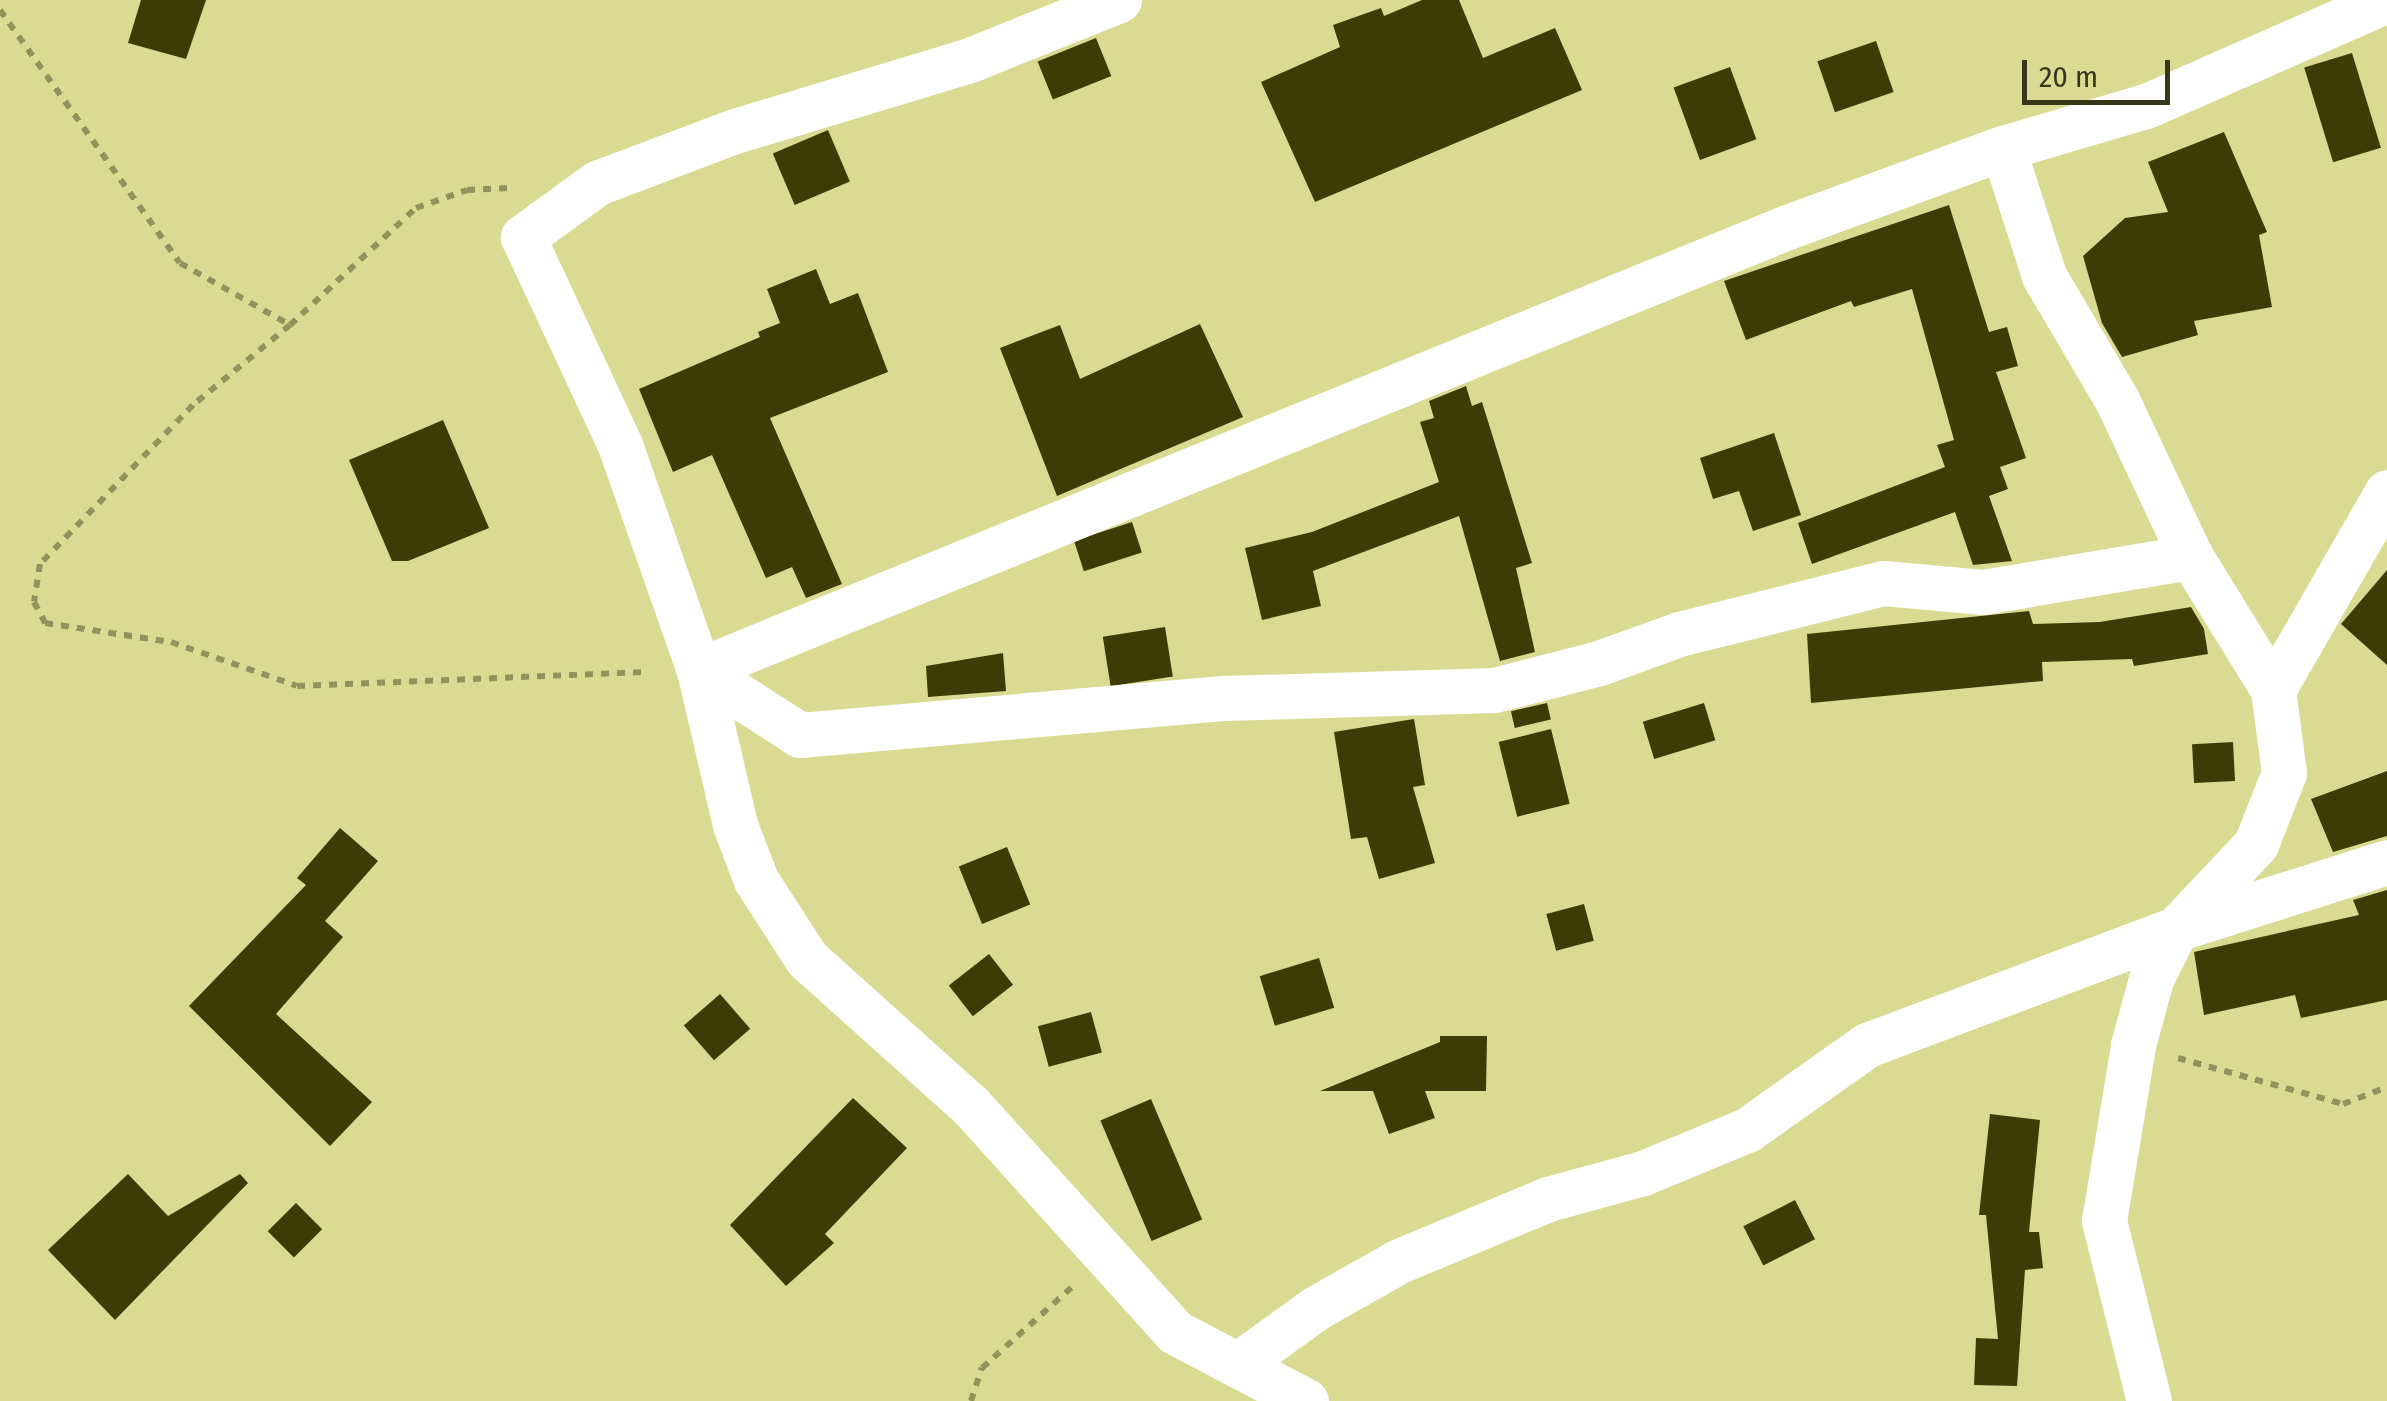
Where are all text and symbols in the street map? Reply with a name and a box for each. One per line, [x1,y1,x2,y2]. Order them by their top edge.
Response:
scale bar [2027,40,2174,102]
text: 20 m [2039,59,2098,95]

